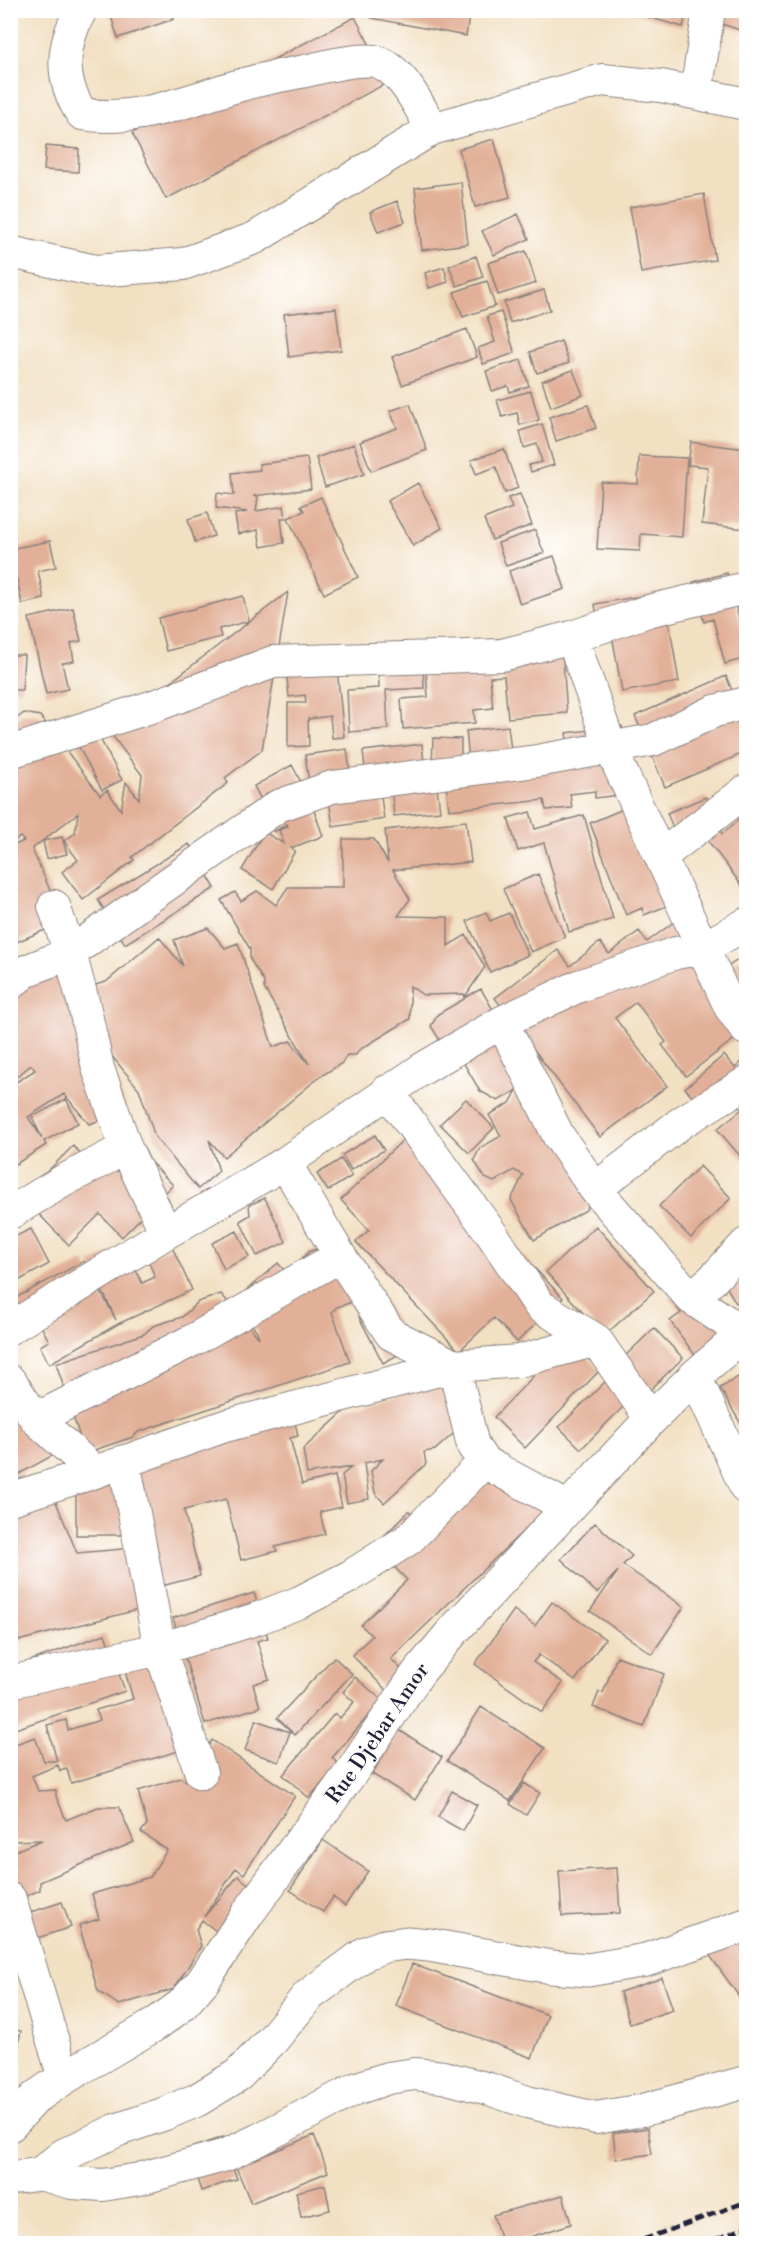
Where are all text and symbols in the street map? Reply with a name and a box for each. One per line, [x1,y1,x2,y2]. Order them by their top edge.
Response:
street label: Rue Djebar Amor [321,1658,435,1809]

